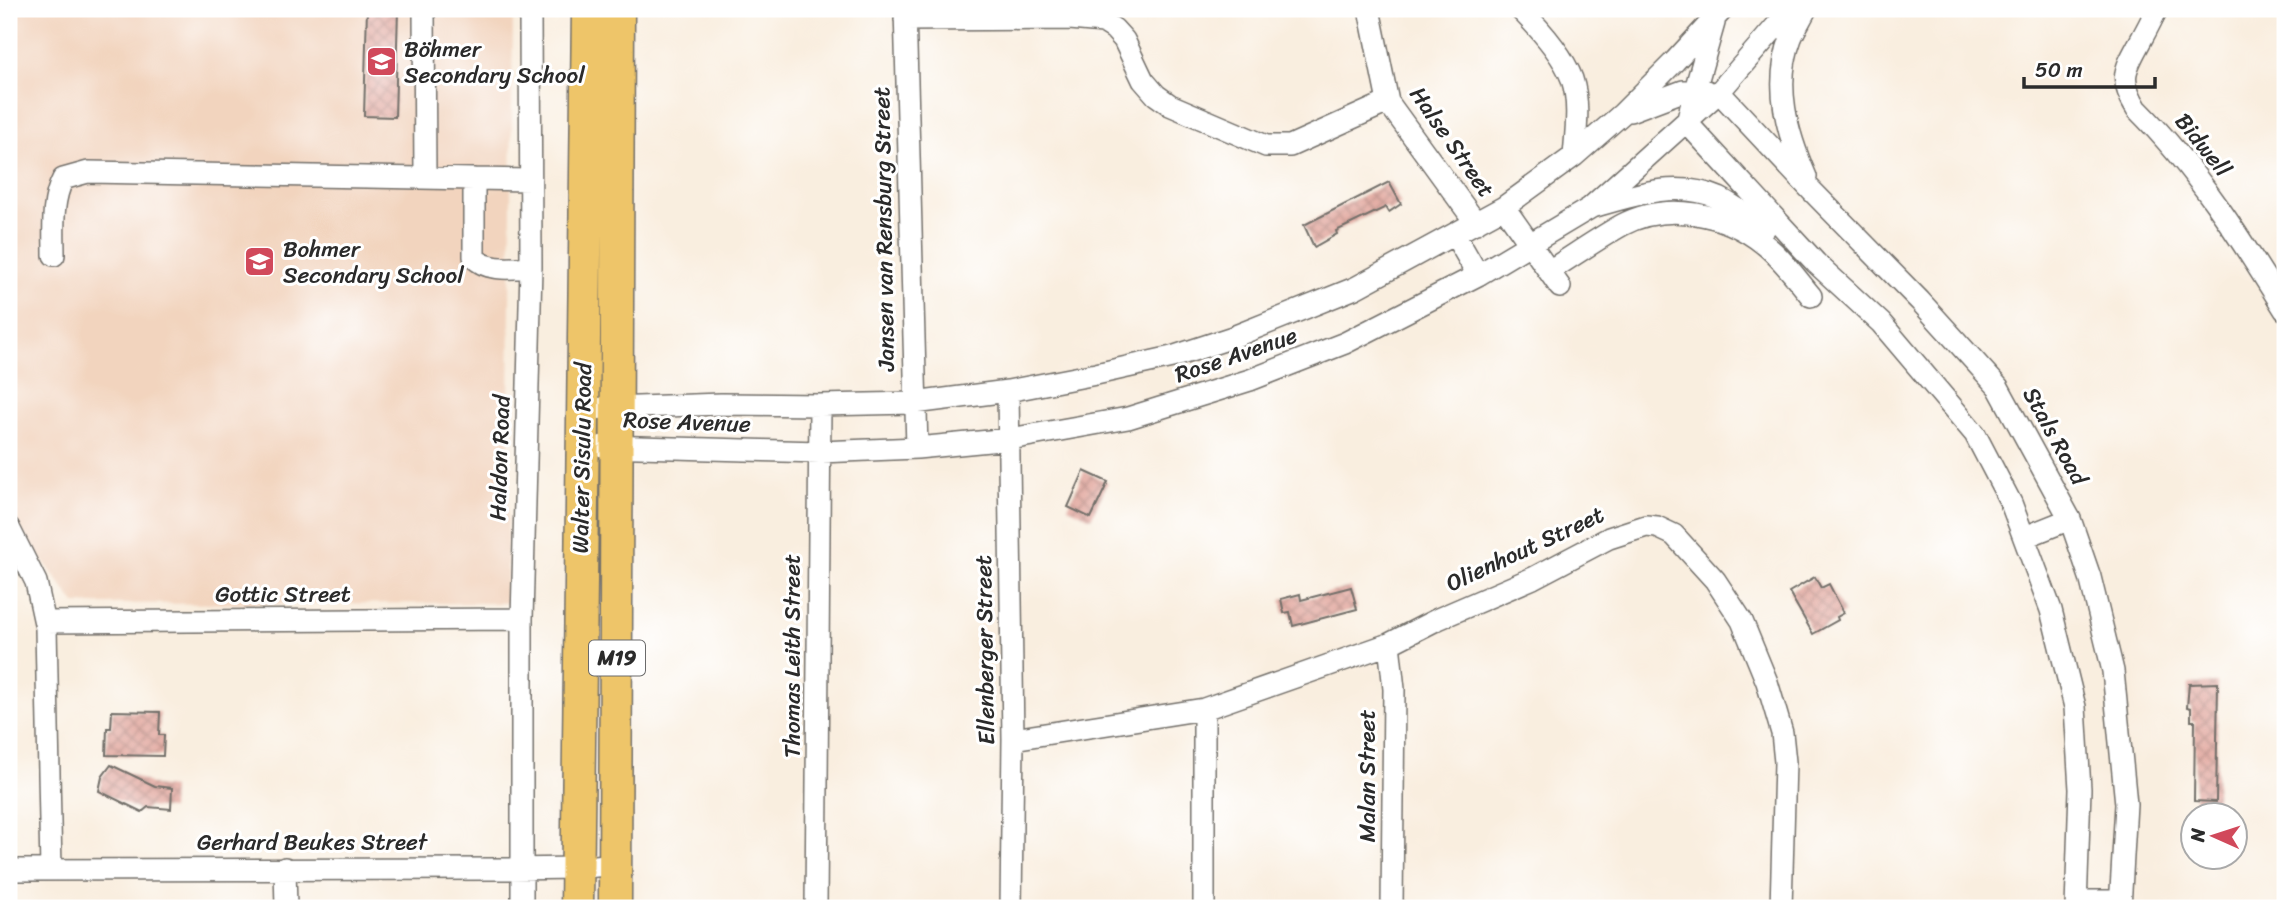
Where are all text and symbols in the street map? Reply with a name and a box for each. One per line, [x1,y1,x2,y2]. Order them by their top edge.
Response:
place label: Böhmer Secondary School [404,29,585,96]
school or university icon: Böhmer Secondary School [364,45,398,79]
scale bar [2024,46,2156,90]
text: 50 m [2035,51,2083,89]
street label: Halse Street [1398,77,1506,207]
street label: Jansen van Rensburg Street [861,86,907,373]
street label: Bidwell [2164,103,2242,187]
place label: Bohmer Secondary School [283,229,464,296]
school or university icon: Bohmer Secondary School [243,245,277,279]
street label: Rose Avenue [1169,315,1303,395]
street label: Walter Sisulu Road [560,360,604,554]
street label: Stals Road [2011,379,2100,495]
street label: Haldon Road [477,393,523,522]
street label: Rose Avenue [623,399,752,445]
street label: Olienhout Street [1439,494,1611,604]
street label: Thomas Leith Street [772,554,813,758]
street label: Ellenberger Street [963,555,1007,745]
street label: Gottic Street [215,574,351,615]
road number: M19 [589,640,645,676]
street label: Malan Street [1347,710,1388,842]
north arrow [2178,802,2248,872]
street label: Gerhard Beukes Street [197,822,429,863]
text: N [2181,827,2214,844]

